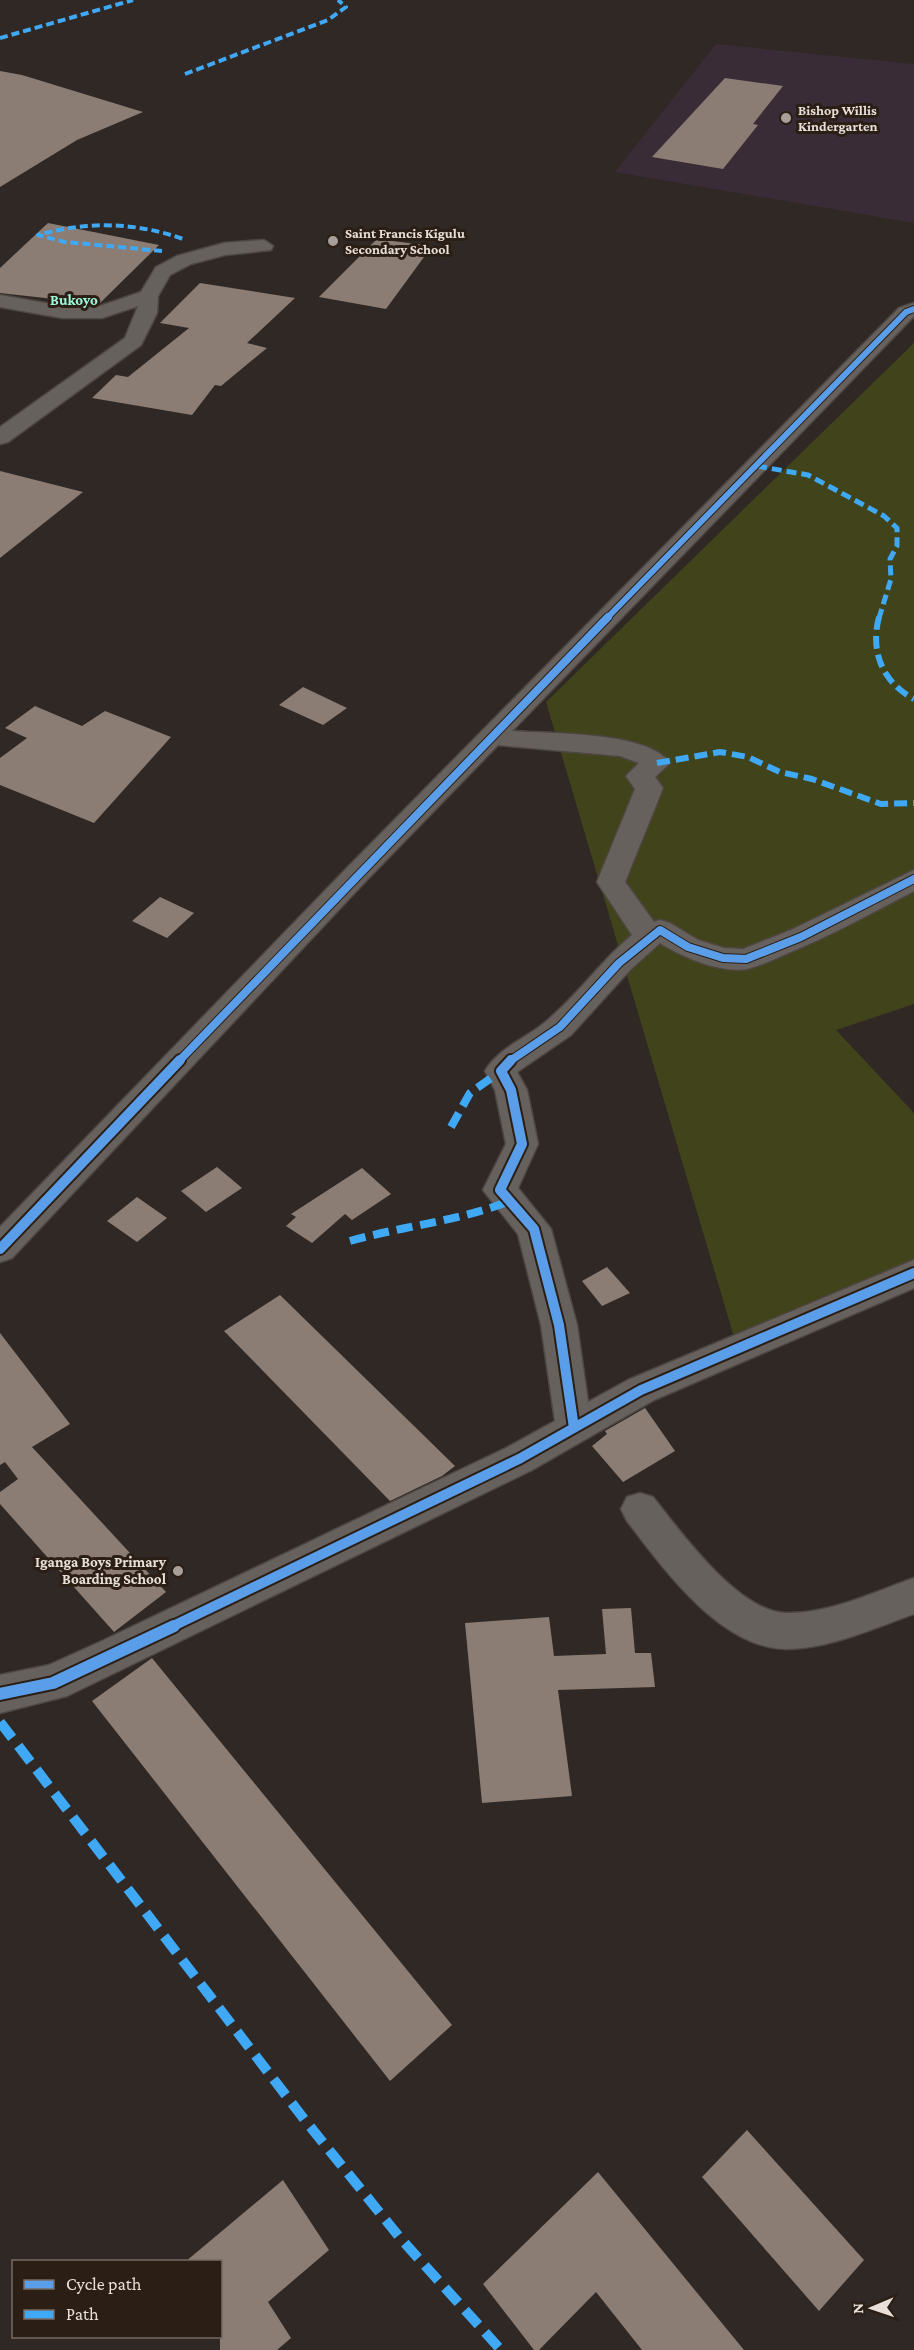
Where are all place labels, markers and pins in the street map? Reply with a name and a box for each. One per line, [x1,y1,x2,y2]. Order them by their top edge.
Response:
place label: Bishop Willis Kindergarten [798,102,877,134]
marker: Bishop Willis Kindergarten [779,111,793,125]
place label: Saint Francis Kigulu Secondary School [345,225,465,257]
marker: Saint Francis Kigulu Secondary School [326,234,340,248]
place label: Iganga Boys Primary Boarding School [35,1554,167,1587]
marker: Iganga Boys Primary Boarding School [171,1564,185,1578]

